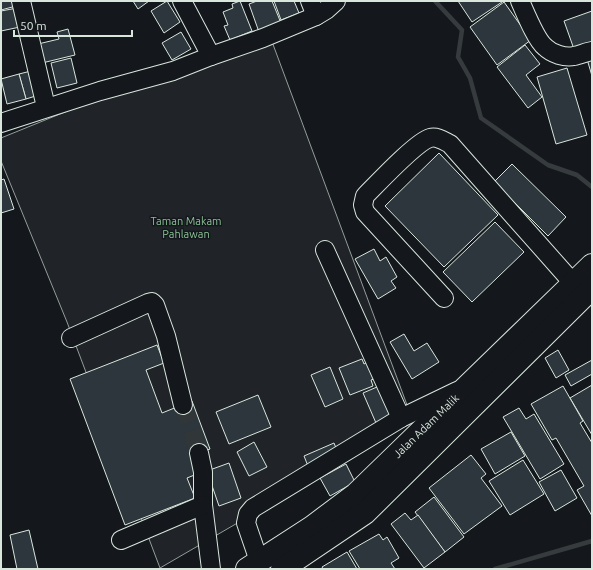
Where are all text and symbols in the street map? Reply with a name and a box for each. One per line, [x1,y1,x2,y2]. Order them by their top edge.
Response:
scale bar [14,12,132,38]
text: 50 m [20,19,47,32]
park label: Taman Makam Pahlawan [150,215,222,240]
street label: Jalan Adam Malik [391,391,461,460]

